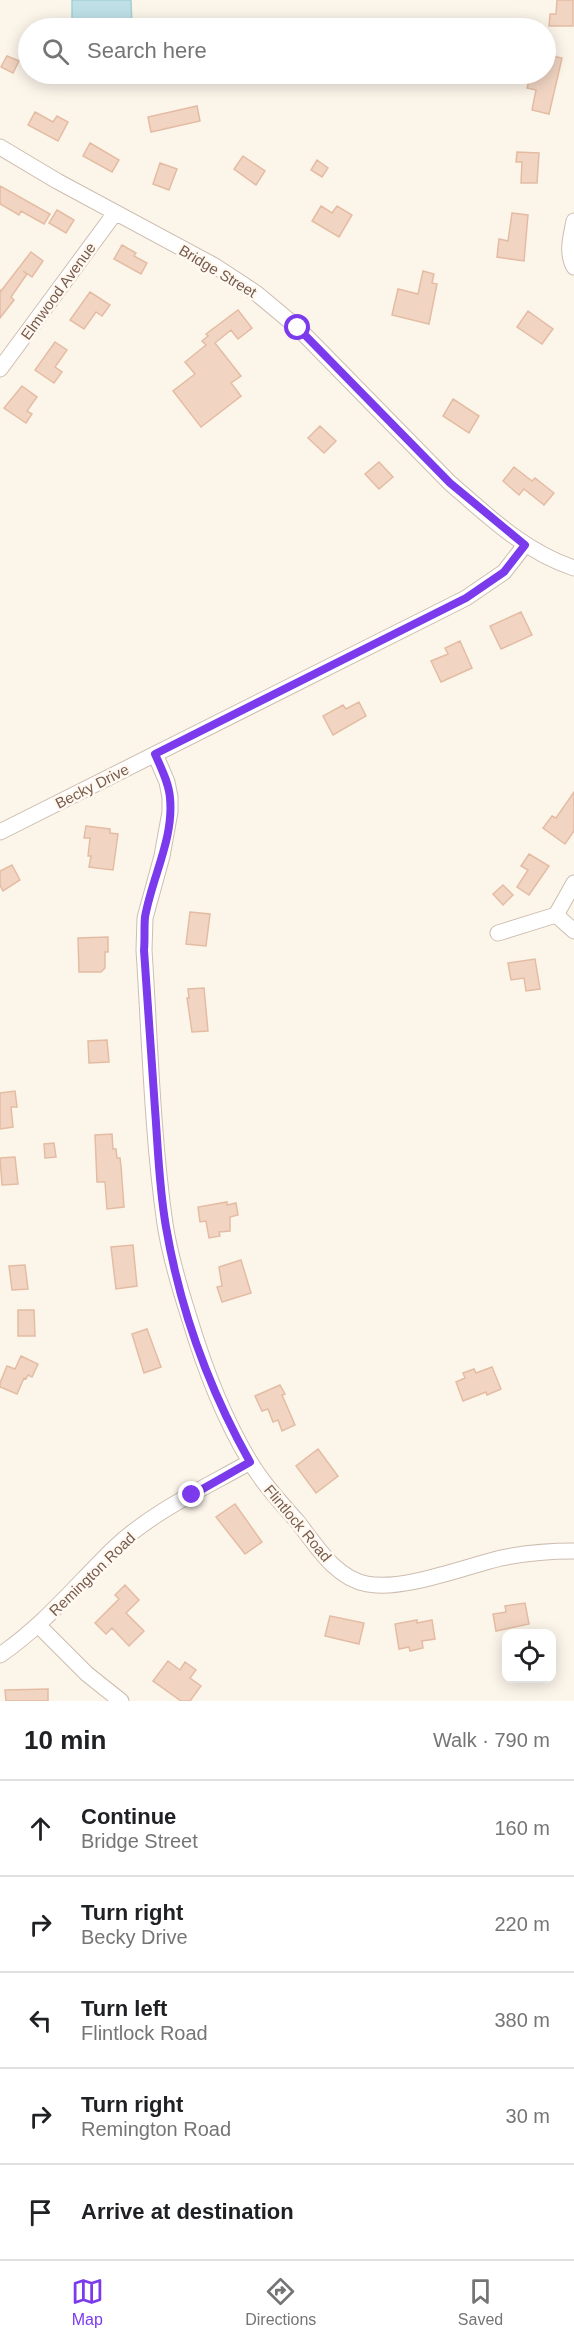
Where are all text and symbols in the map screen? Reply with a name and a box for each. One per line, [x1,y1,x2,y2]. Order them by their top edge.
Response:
search box [18,18,556,84]
icon: search [39,35,72,68]
text: Search here [87,38,207,63]
street label: Elmwood Avenue [17,239,99,343]
street label: Bridge Street [176,241,261,301]
route start [284,314,310,340]
street label: Becky Drive [52,760,132,812]
route end [178,1481,204,1507]
street label: Flintlock Road [261,1481,335,1565]
street label: Remington Road [46,1529,138,1619]
map controls [502,1629,556,1683]
button: locate [502,1629,556,1683]
text: 10 min [24,1725,106,1755]
text: Walk · 790 m [433,1729,550,1751]
text: Continue [81,1804,176,1829]
icon: ahead [24,1812,57,1845]
text: 160 m [494,1817,550,1839]
text: Bridge Street [81,1830,198,1852]
text: Turn right [81,1900,183,1925]
icon: right [24,1908,57,1941]
text: 220 m [494,1913,550,1935]
text: Becky Drive [81,1926,188,1948]
text: Turn left [81,1996,167,2021]
icon: left [24,2004,57,2037]
text: 380 m [494,2009,550,2031]
text: Flintlock Road [81,2022,208,2044]
text: Turn right [81,2092,183,2117]
icon: right [24,2100,57,2133]
text: 30 m [506,2105,550,2127]
text: Remington Road [81,2118,231,2140]
icon: arrive [24,2196,57,2229]
text: Arrive at destination [81,2199,294,2224]
tab: Map [71,2275,104,2329]
tab: Directions [245,2275,316,2329]
tab: Saved [458,2275,503,2329]

